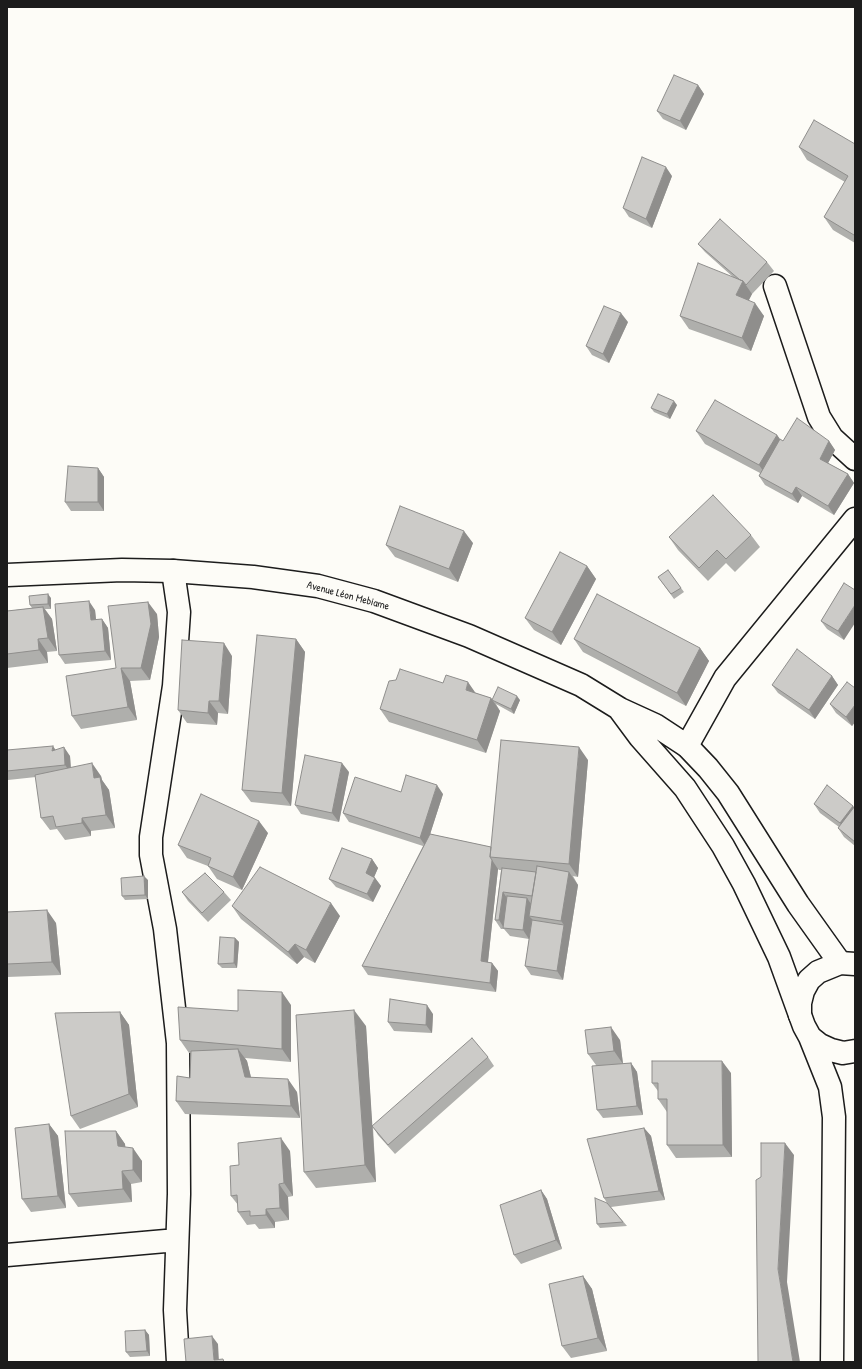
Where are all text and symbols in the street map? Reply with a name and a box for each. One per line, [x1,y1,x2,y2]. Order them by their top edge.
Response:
street label: Avenue Léon Mebiame [305,579,391,613]

